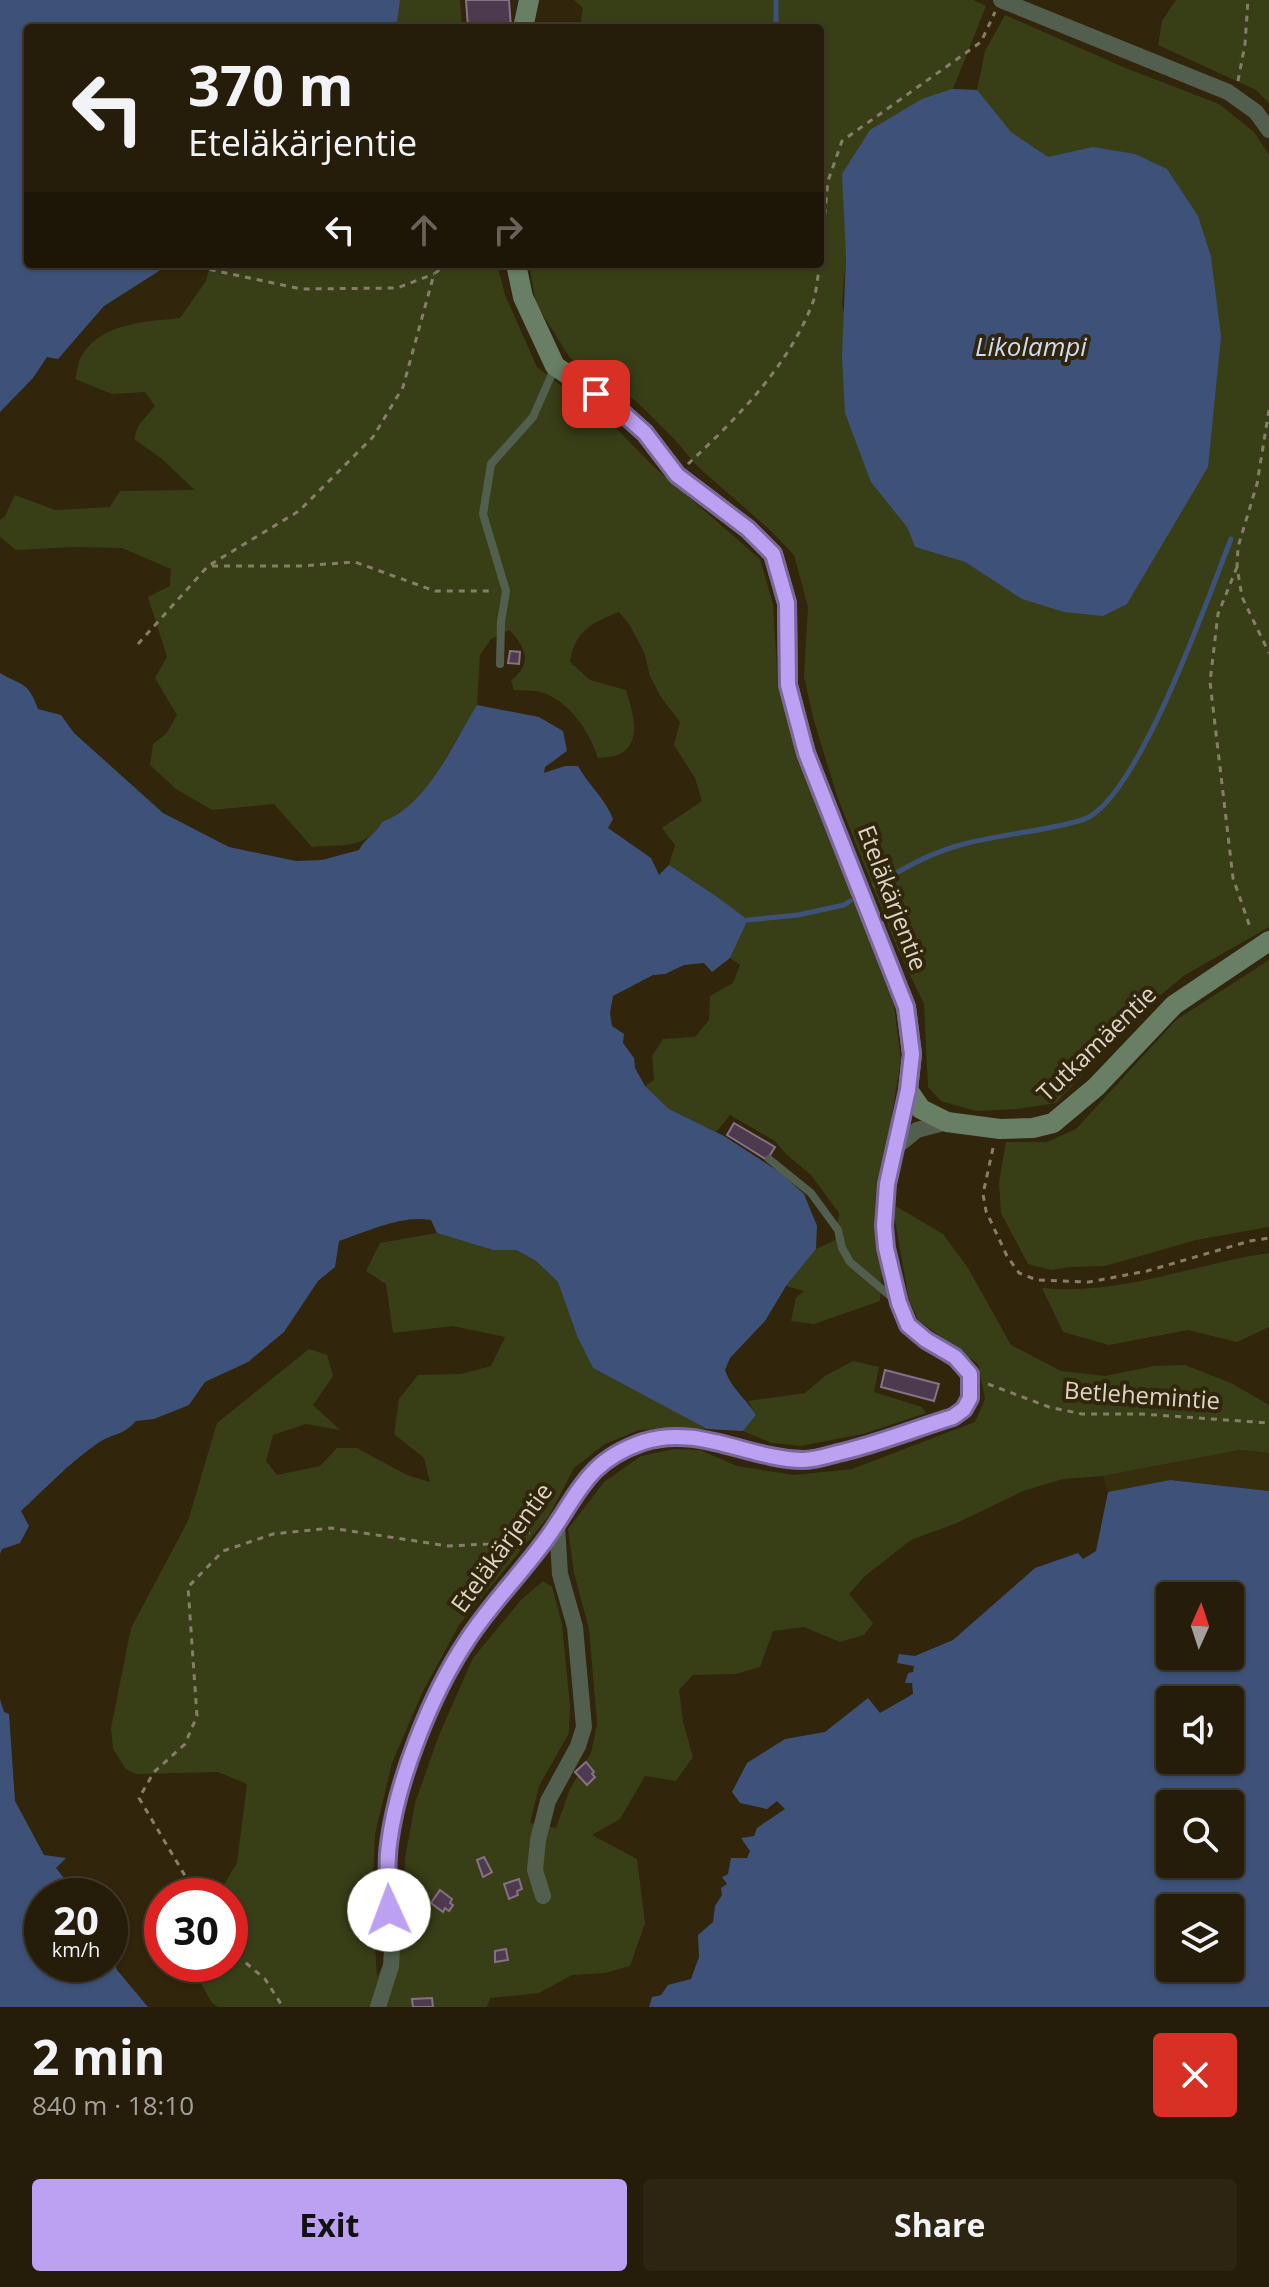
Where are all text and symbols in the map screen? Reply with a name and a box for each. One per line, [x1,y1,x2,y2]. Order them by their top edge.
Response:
text: 370 m [188,46,354,122]
icon: left [56,56,160,160]
text: Eteläkärjentie [188,118,417,167]
icon: left [318,208,362,252]
icon: ahead [402,208,446,252]
icon: right [486,208,530,252]
water label: Likolampi [975,328,1087,364]
pin [562,360,630,428]
icon: arrive [574,372,618,416]
street label: Eteläkärjentie [851,820,936,975]
street label: Tutkamäentie [1029,977,1163,1108]
street label: Betlehemintie [1063,1373,1221,1416]
street label: Eteläkärjentie [443,1476,559,1619]
north arrow [1156,1582,1244,1670]
map controls [1156,1582,1244,1982]
button: sound [1156,1686,1244,1774]
button: search [1156,1790,1244,1878]
position arrow [347,1868,431,1952]
speed limit sign: 30 [144,1878,248,1982]
text: 20 [53,1892,99,1947]
button: layers [1156,1894,1244,1982]
text: km/h [52,1936,100,1963]
text: 2 min [32,2024,165,2089]
button: close [1153,2033,1237,2117]
text: 840 m · 18:10 [32,2087,194,2123]
button: Exit [32,2179,627,2271]
button: Share [643,2179,1237,2271]

